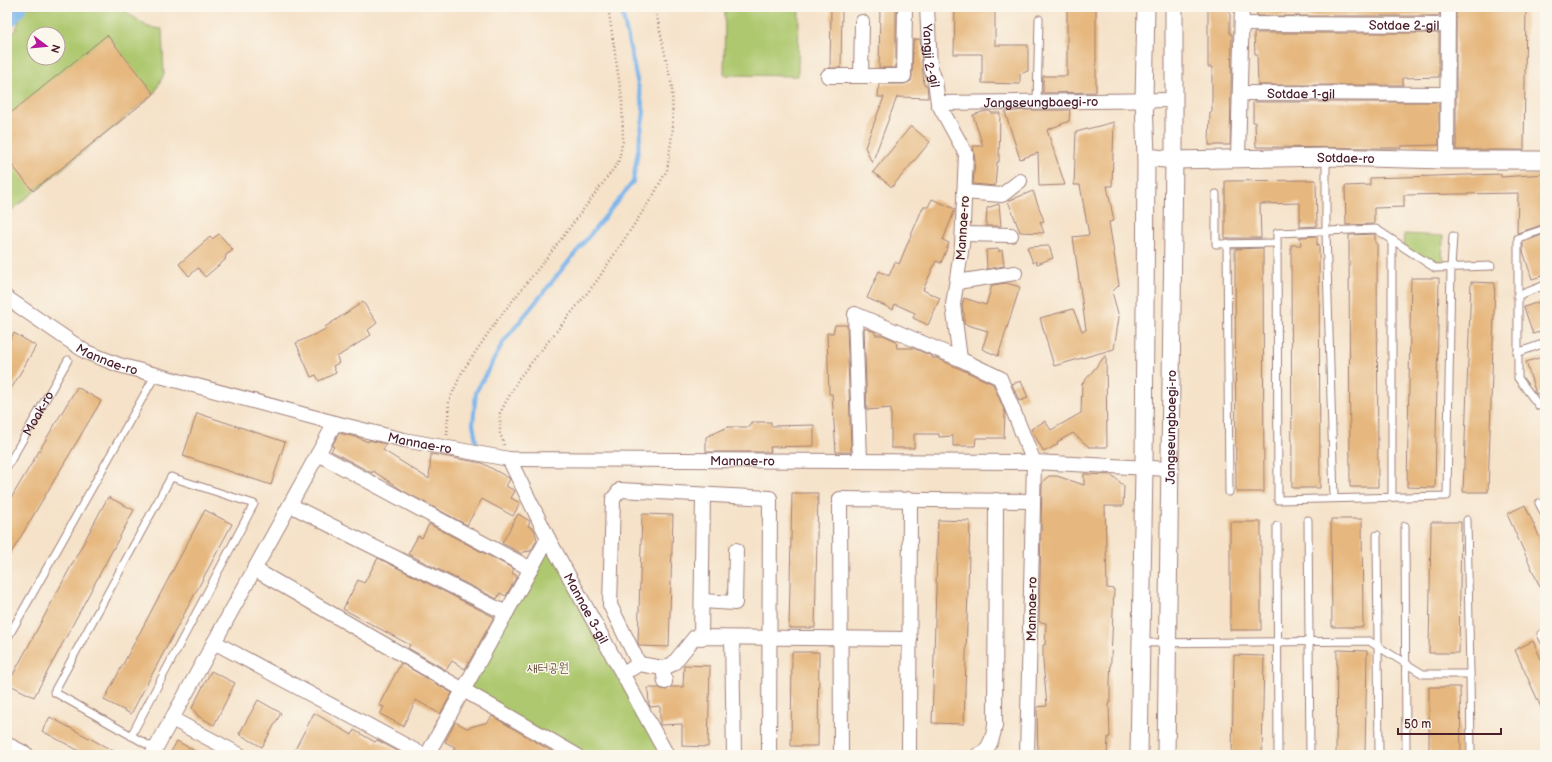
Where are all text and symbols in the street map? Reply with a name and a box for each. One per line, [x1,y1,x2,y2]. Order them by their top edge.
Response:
street label: Sotdae 2-gil [1369,18,1439,34]
street label: Yangji 2-gil [919,22,943,88]
north arrow [26,26,66,66]
text: N [48,43,63,54]
street label: Sotdae 1-gil [1267,86,1335,102]
street label: Jangseungbaegi-ro [984,94,1098,111]
street label: Sotdae-ro [1317,150,1375,167]
street label: Mannae-ro [953,195,973,261]
street label: Mannae-ro [73,340,139,379]
street label: Jangseungbaegi-ro [1163,370,1180,484]
street label: Moak-ro [20,388,58,439]
street label: Mannae-ro [386,429,453,458]
street label: Mannae-ro [710,453,775,470]
street label: Mannae 3-gil [560,570,611,647]
street label: Mannae-ro [1023,576,1041,642]
park label: 새터공원 [527,660,569,676]
scale bar [1398,710,1501,736]
text: 50 m [1404,717,1431,732]

